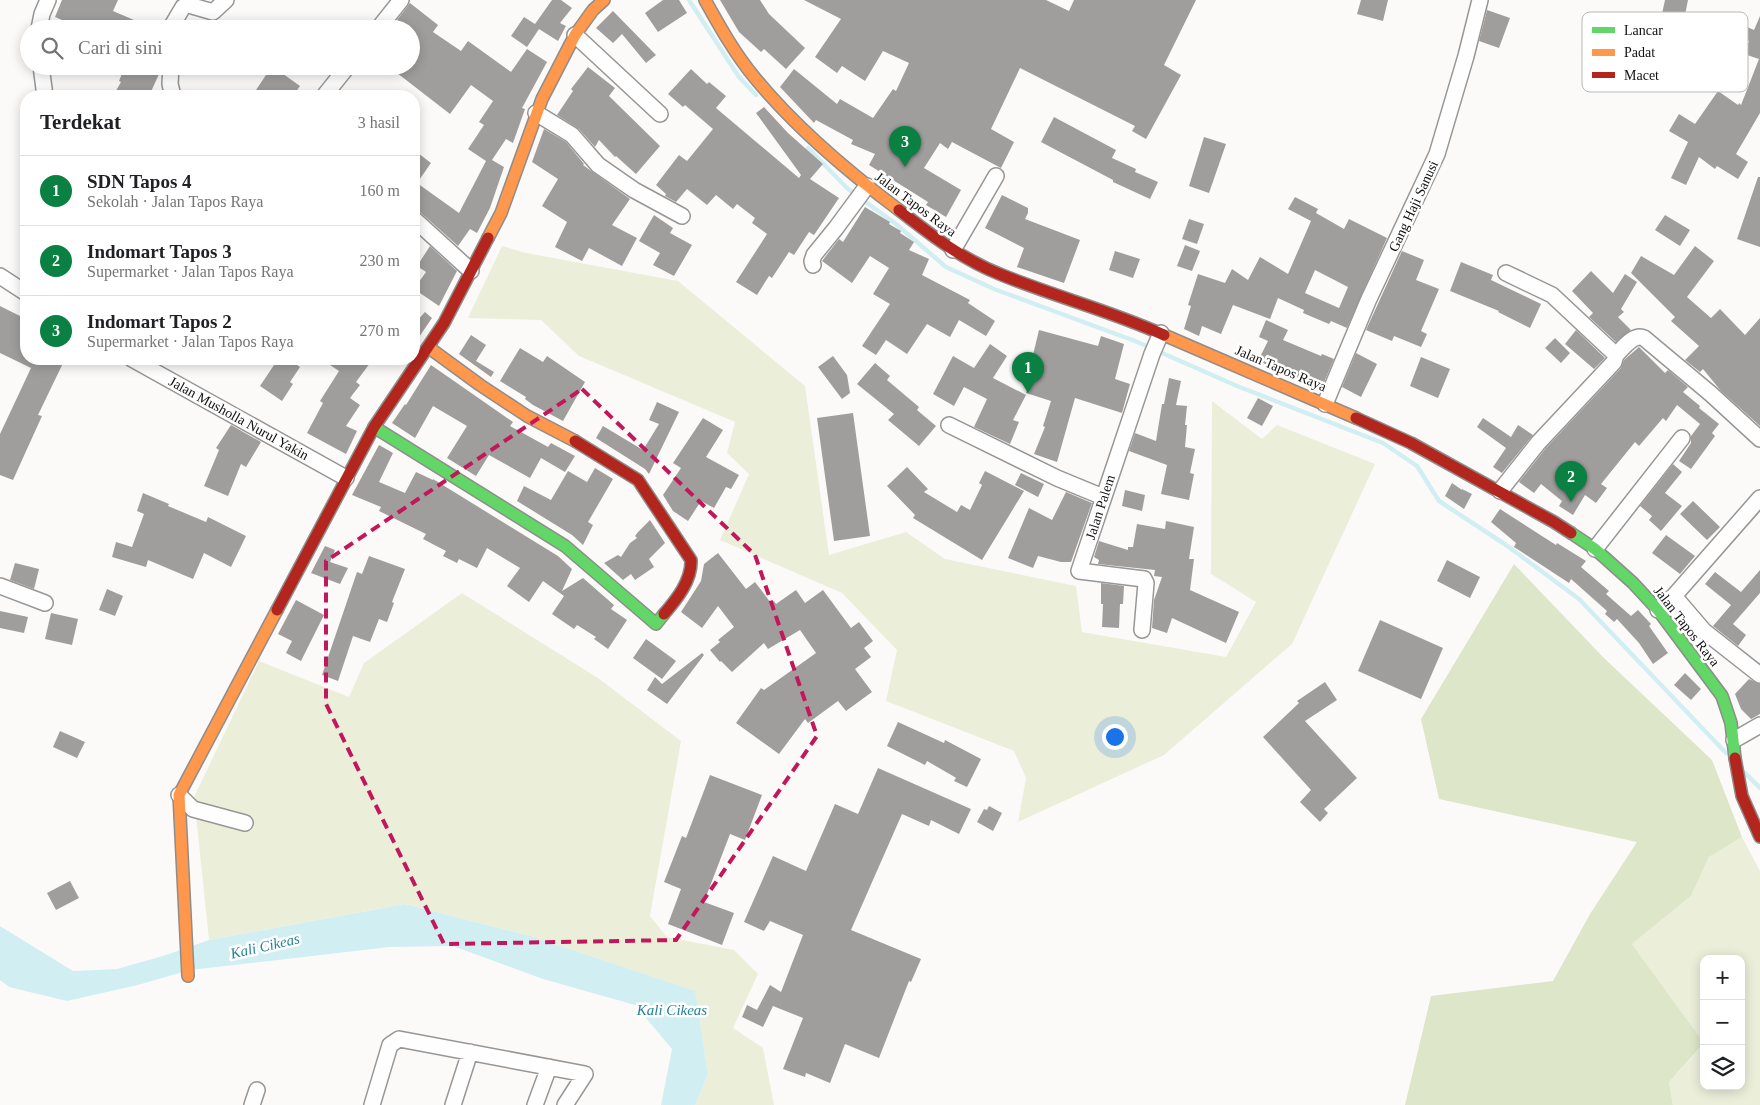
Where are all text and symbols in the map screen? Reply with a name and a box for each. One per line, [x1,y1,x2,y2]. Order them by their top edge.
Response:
legend [1582,12,1748,92]
search box [20,20,420,75]
text: Lancar [1624,23,1663,38]
icon: search [38,34,66,62]
text: Cari di sini [78,37,162,58]
text: Padat [1624,45,1655,60]
text: Macet [1624,68,1659,83]
text: Terdekat [40,110,121,134]
text: 3 hasil [358,114,400,131]
pin: 3 [889,126,921,167]
street label: Gang Haji Sanusi [1386,158,1441,254]
street label: Jalan Tapos Raya [872,169,960,240]
text: SDN Tapos 4 [87,171,192,192]
text: 1 [52,182,60,199]
text: 160 m [360,182,400,199]
text: Sekolah · Jalan Tapos Raya [87,193,263,210]
text: Indomart Tapos 3 [87,241,232,262]
text: 2 [52,252,60,269]
text: 230 m [360,252,400,269]
text: Supermarket · Jalan Tapos Raya [87,263,294,280]
text: Indomart Tapos 2 [87,311,232,332]
text: 3 [52,322,60,339]
text: 270 m [360,322,400,339]
text: Supermarket · Jalan Tapos Raya [87,333,294,350]
street label: Jalan Tapos Raya [1233,343,1329,395]
pin: 1 [1012,352,1044,393]
street label: Jalan Musholla Nurul Yakin [166,374,311,463]
pin: 2 [1555,461,1587,502]
street label: Jalan Palem [1083,473,1118,541]
street label: Jalan Tapos Raya [1651,583,1723,670]
your location [1102,724,1128,750]
water label: Kali Cikeas [228,930,301,962]
map controls [1700,955,1745,1090]
button: + [1700,955,1745,1000]
button: − [1700,1000,1745,1045]
water label: Kali Cikeas [636,1002,707,1018]
button: layers [1700,1045,1745,1090]

